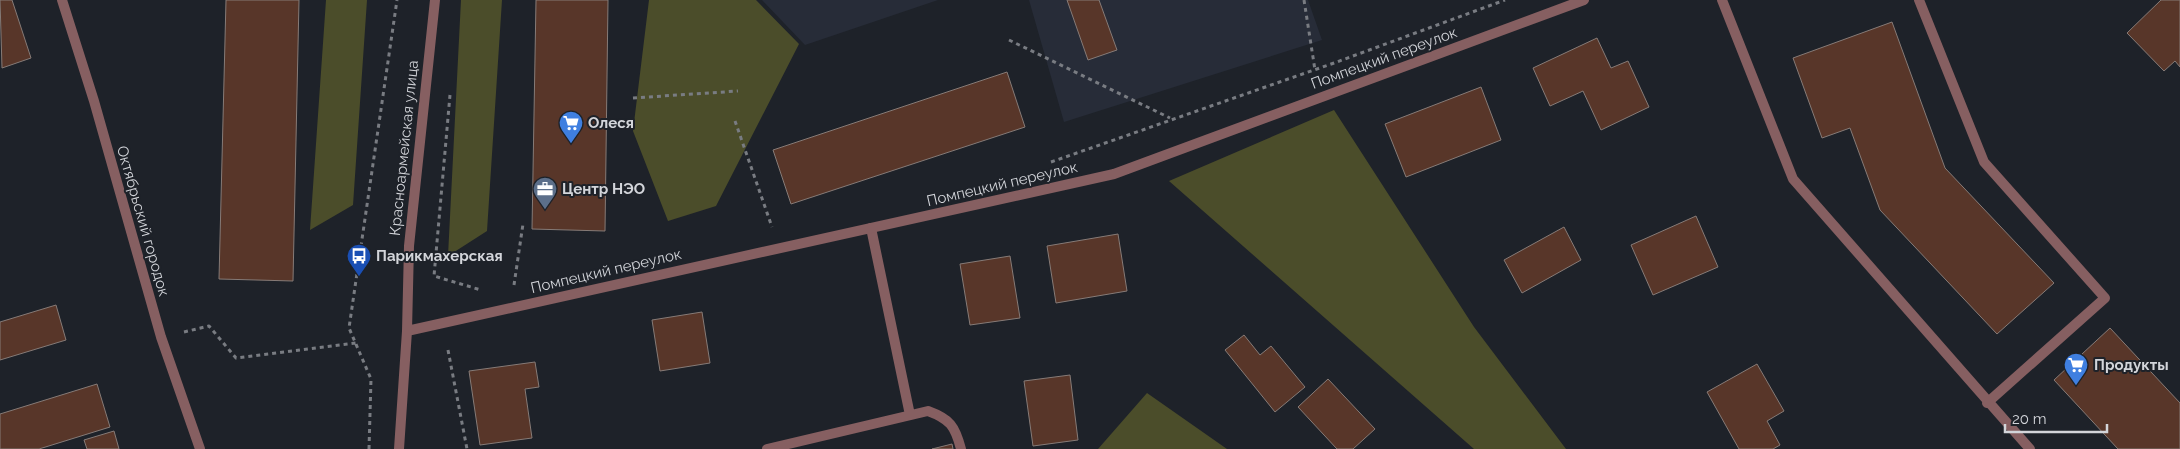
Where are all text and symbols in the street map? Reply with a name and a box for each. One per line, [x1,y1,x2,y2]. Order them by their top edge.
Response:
street label: Помпецкий переулок [1308,23,1460,93]
street label: Красноармейская улица [386,59,422,237]
supermarket icon: Олеся [558,110,584,144]
place label: Олеся [588,114,634,132]
street label: Октябрьский городок [113,144,173,299]
street label: Помпецкий переулок [925,158,1079,210]
office icon: Центр НЭО [532,176,558,210]
place label: Центр НЭО [562,180,645,198]
bus stop icon: Парикмахерская [346,243,372,277]
street label: Помпецкий переулок [529,245,683,297]
place label: Парикмахерская [376,247,503,265]
supermarket icon: Продукты [2063,352,2089,386]
place label: Продукты [2094,356,2169,374]
scale bar [2005,402,2108,434]
text: 20 m [2012,410,2047,428]

